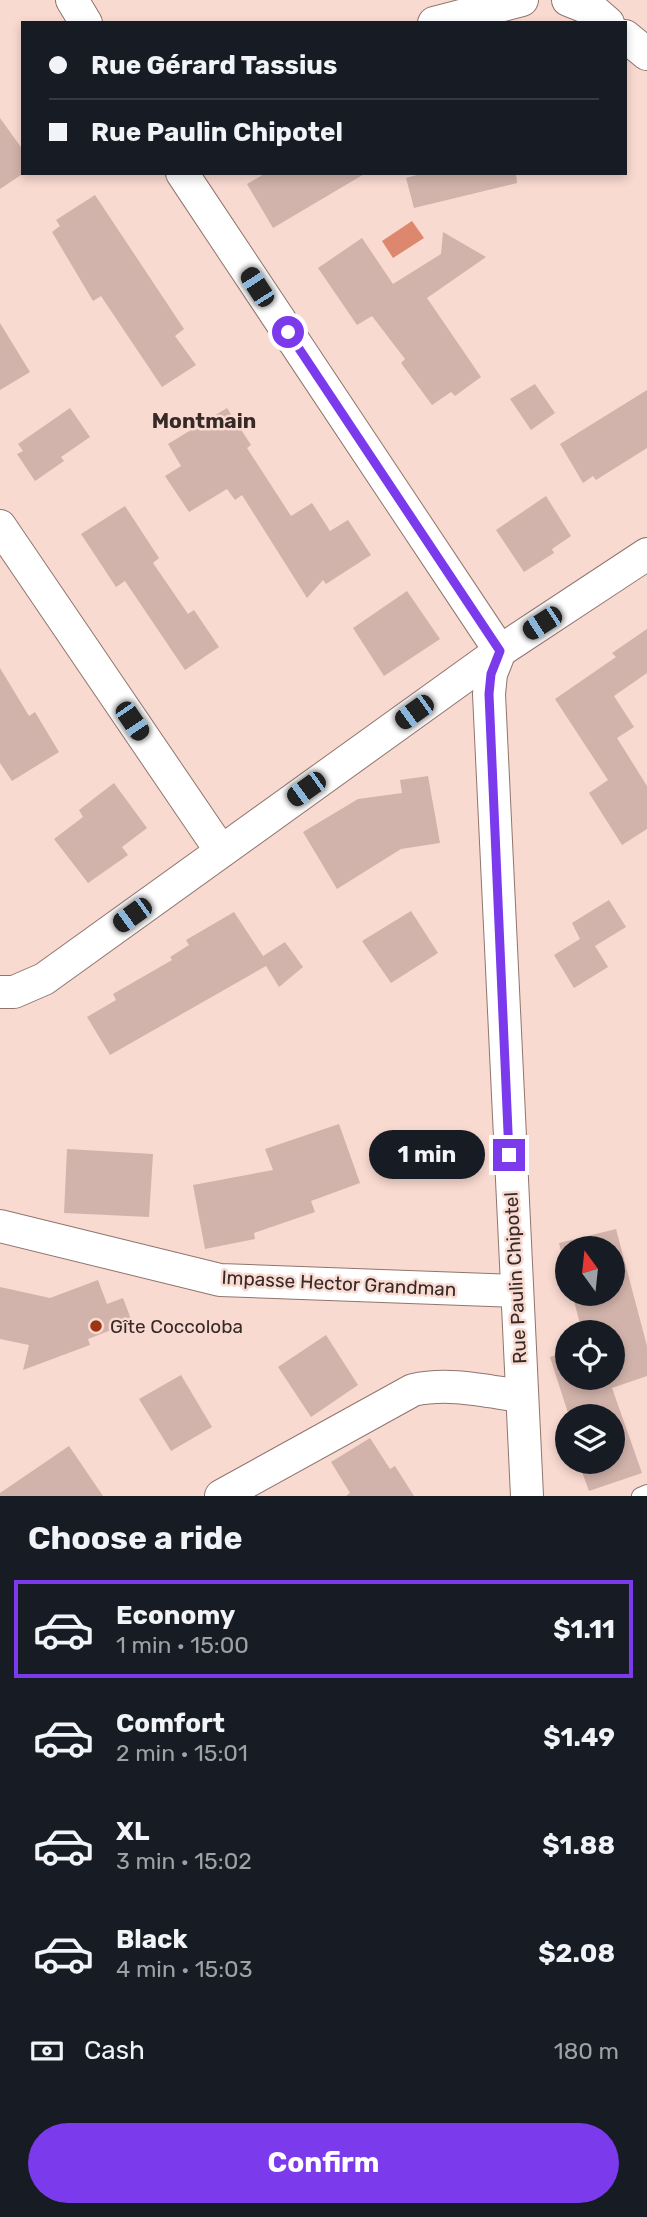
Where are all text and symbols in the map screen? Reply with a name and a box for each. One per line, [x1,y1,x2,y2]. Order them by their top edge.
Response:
text: Rue Gérard Tassius [91,50,337,81]
text: Rue Paulin Chipotel [91,117,343,148]
car [237,264,278,310]
route start [272,316,304,348]
district label: Montmain [152,408,256,433]
car [519,603,566,643]
car [391,691,438,733]
car [112,698,153,744]
car [283,768,330,810]
car [109,894,156,936]
callout: 1 min [369,1130,484,1180]
route end [493,1139,525,1171]
text: 1 min [398,1140,456,1168]
street label: Rue Paulin Chipotel [500,1191,531,1365]
north arrow [555,1236,625,1306]
map controls [555,1236,625,1474]
street label: Impasse Hector Grandman [221,1266,457,1301]
place label: Gîte Coccoloba [110,1315,243,1338]
marker: Gîte Coccoloba [88,1318,104,1334]
button: locate [555,1320,625,1390]
button: layers [555,1404,625,1474]
text: Choose a ride [28,1519,242,1557]
icon: car [32,1598,95,1661]
text: Economy [116,1600,235,1631]
text: $1.11 [553,1614,615,1645]
text: 1 min · 15:00 [116,1631,249,1659]
icon: car [32,1706,95,1769]
text: Comfort [116,1708,225,1739]
text: $1.49 [543,1722,615,1753]
text: 2 min · 15:01 [116,1739,248,1767]
icon: car [32,1814,95,1877]
text: XL [116,1816,149,1847]
text: $1.88 [542,1830,615,1861]
text: 3 min · 15:02 [116,1847,252,1875]
icon: car [32,1922,95,1985]
text: Black [116,1924,188,1955]
text: $2.08 [538,1938,615,1969]
text: 4 min · 15:03 [116,1955,253,1983]
icon: cash [28,2032,66,2070]
text: Cash [84,2035,145,2066]
text: 180 m [554,2037,619,2065]
button: Confirm [28,2123,619,2203]

